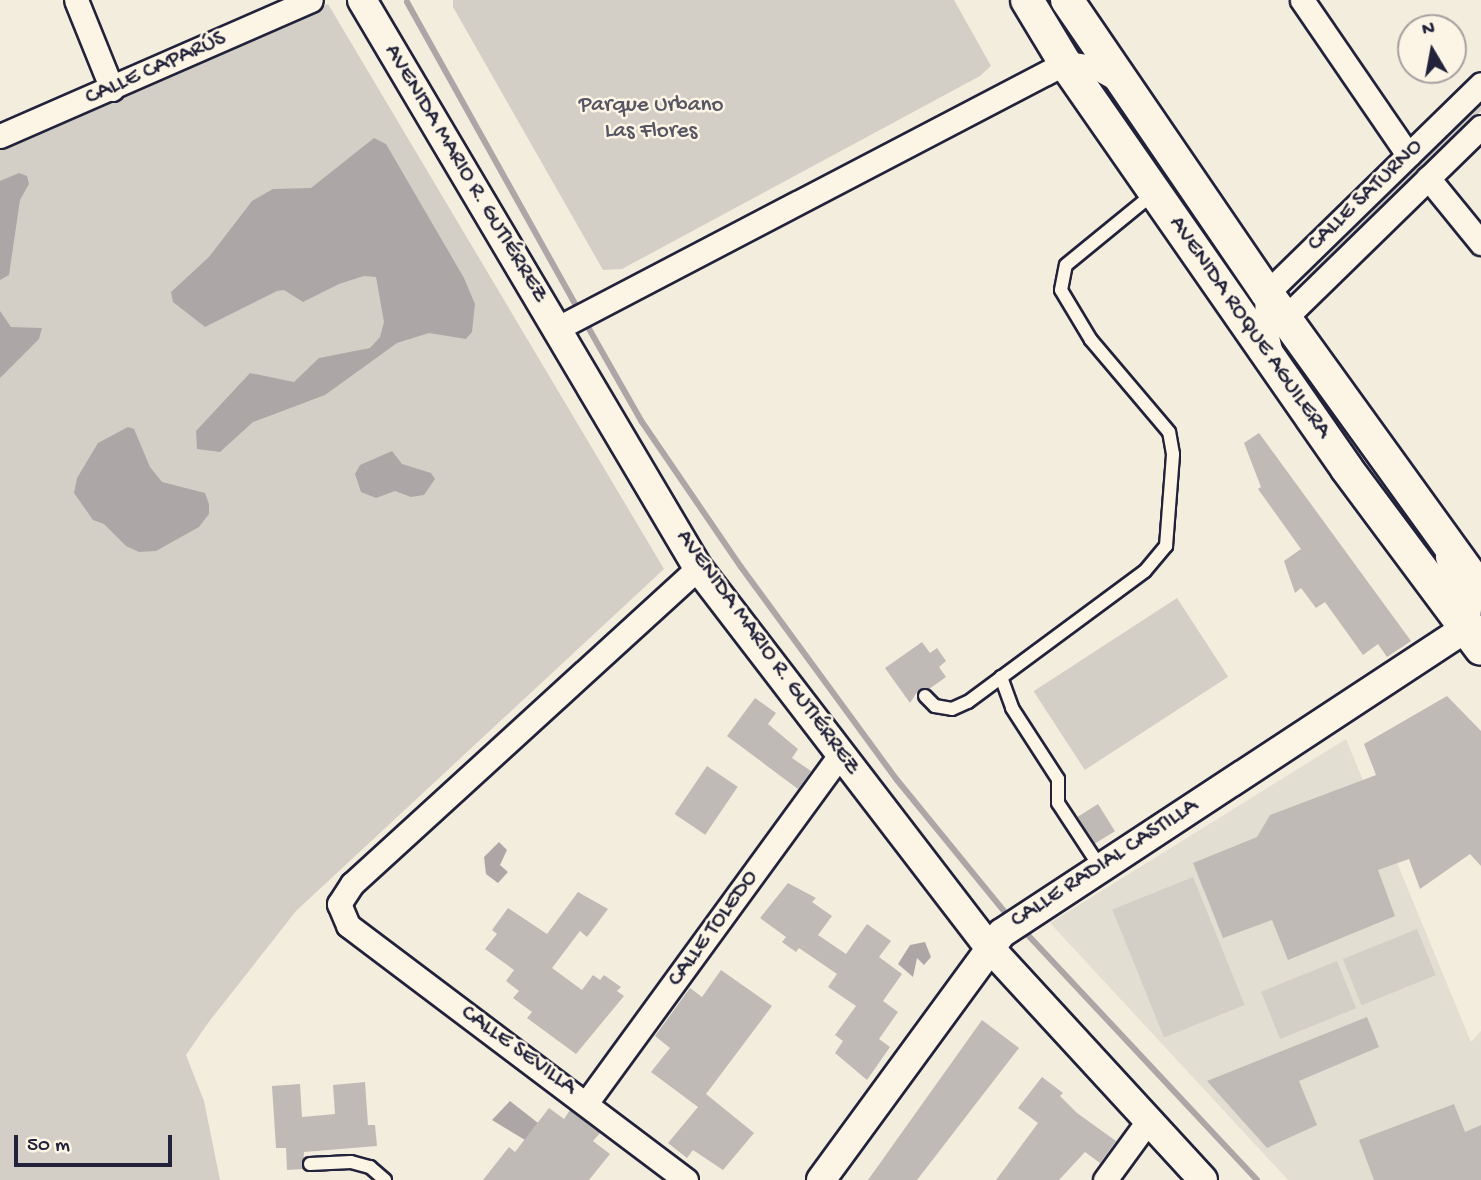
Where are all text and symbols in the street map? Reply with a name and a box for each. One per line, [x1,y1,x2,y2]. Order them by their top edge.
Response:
north arrow [1397,14,1467,84]
text: N [1421,17,1437,42]
street label: CALLE CAPARÚS [81,26,231,112]
street label: AVENIDA MARIO R. GUTIÉRREZ [377,40,553,308]
park label: Parque Urbano Las Flores [579,92,723,146]
street label: CALLE SATURNO [1302,134,1430,258]
street label: AVENIDA ROQUE AGUILERA [1162,212,1336,444]
street label: AVENIDA MARIO R. GUTIÉRREZ [669,525,865,781]
street label: CALLE RADIAL CASTILLA [1006,793,1204,935]
street label: CALLE TOLEDO [663,865,765,993]
street label: CALLE SEVILLA [455,1000,581,1102]
scale bar [18,1120,175,1164]
text: 50 m [27,1134,70,1159]

